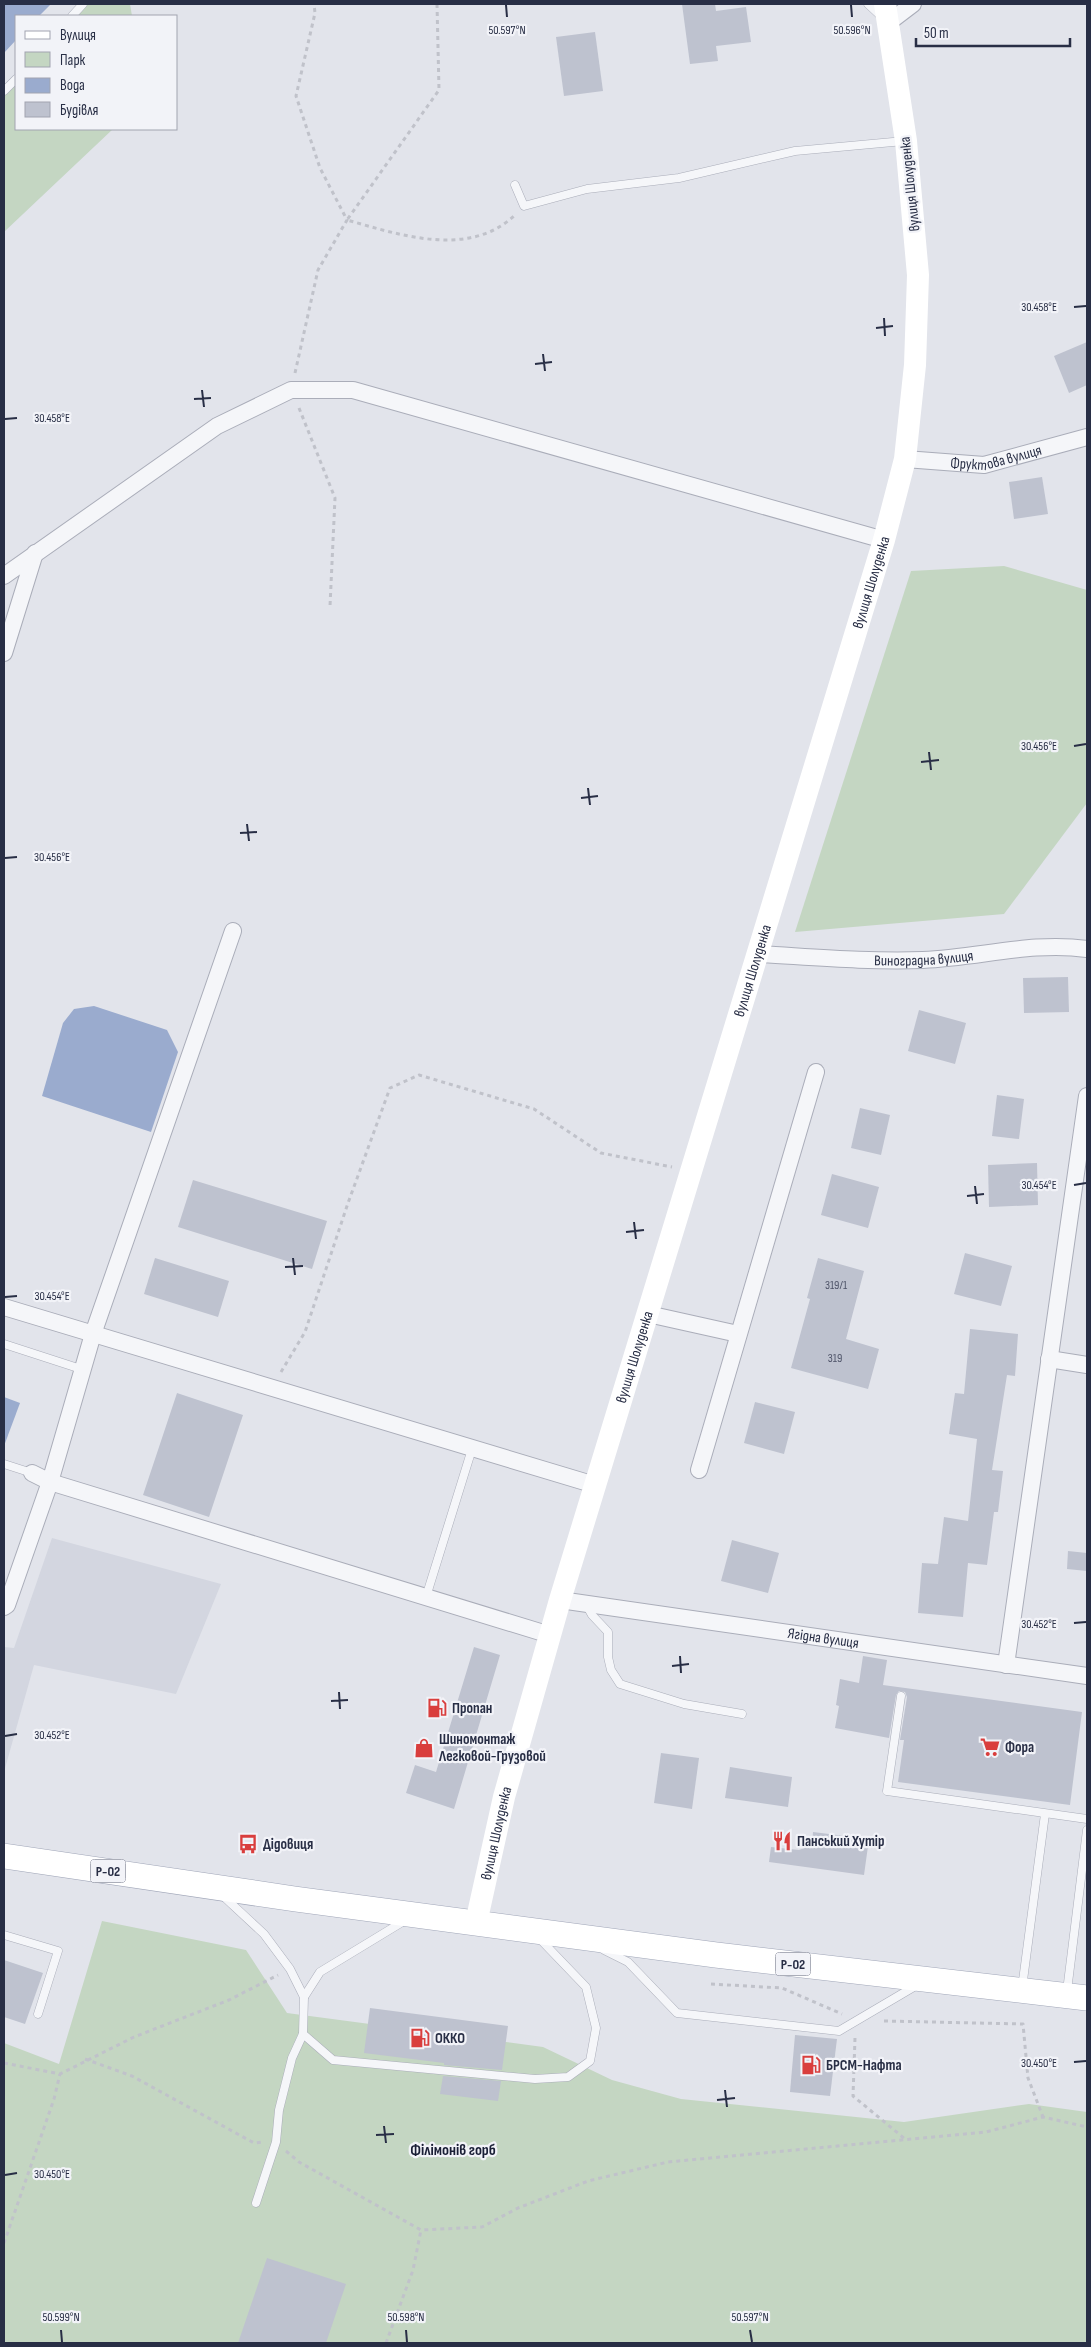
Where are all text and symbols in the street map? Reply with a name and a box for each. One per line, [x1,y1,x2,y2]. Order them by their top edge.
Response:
legend [15,15,178,130]
scale bar [916,15,1070,47]
text: 50.597°N [488,23,526,38]
text: 50.596°N [833,23,871,38]
text: 50 m [924,24,949,43]
text: Вулиця [60,26,96,45]
text: Парк [60,51,86,70]
text: Вода [60,76,85,95]
text: Будівля [60,101,99,120]
street label: вулиця Шолуденка [896,135,924,232]
text: 30.458°E [1021,300,1057,315]
text: 30.458°E [34,411,70,426]
street label: Фруктова вулиця [950,440,1044,475]
street label: вулиця Шолуденка [848,534,894,631]
text: 30.456°E [1021,739,1057,754]
text: 30.456°E [34,850,70,865]
street label: вулиця Шолуденка [729,922,775,1019]
street label: Виноградна вулиця [874,946,975,970]
text: 30.454°E [1021,1178,1057,1193]
house number: 319/1 [825,1278,848,1293]
text: 30.454°E [34,1289,70,1304]
street label: вулиця Шолуденка [611,1308,657,1405]
house number: 319 [828,1351,842,1366]
text: 30.452°E [1021,1617,1057,1632]
street label: Ягідна вулиця [786,1623,860,1652]
fuel station icon: Пропан [426,1697,448,1719]
place label: Пропан [452,1699,492,1718]
text: 30.452°E [34,1728,70,1743]
place label: Шиномонтаж Легковой-Грузовой [438,1730,546,1766]
supermarket icon: Фора [979,1736,1001,1758]
shop icon: Шиномонтаж Легковой-Грузовой [413,1737,435,1759]
place label: Фора [1005,1738,1034,1757]
street label: вулиця Шолуденка [476,1784,516,1882]
restaurant icon: Панський Хутір [771,1830,793,1852]
place label: Панський Хутір [797,1832,884,1851]
bus stop icon: Дідовиця [237,1833,259,1855]
place label: Дідовиця [263,1835,313,1854]
road number: Р-02 [90,1860,126,1882]
road number: Р-02 [776,1952,810,1976]
fuel station icon: ОККО [409,2027,431,2049]
place label: ОККО [435,2029,465,2048]
fuel station icon: БРСМ-Нафта [800,2054,822,2076]
place label: БРСМ-Нафта [826,2056,902,2075]
text: 30.450°E [1021,2056,1057,2071]
district label: Філімонів горб [410,2141,496,2160]
text: 30.450°E [34,2167,70,2182]
text: 50.599°N [42,2310,80,2325]
text: 50.598°N [388,2310,424,2325]
text: 50.597°N [731,2310,769,2325]

